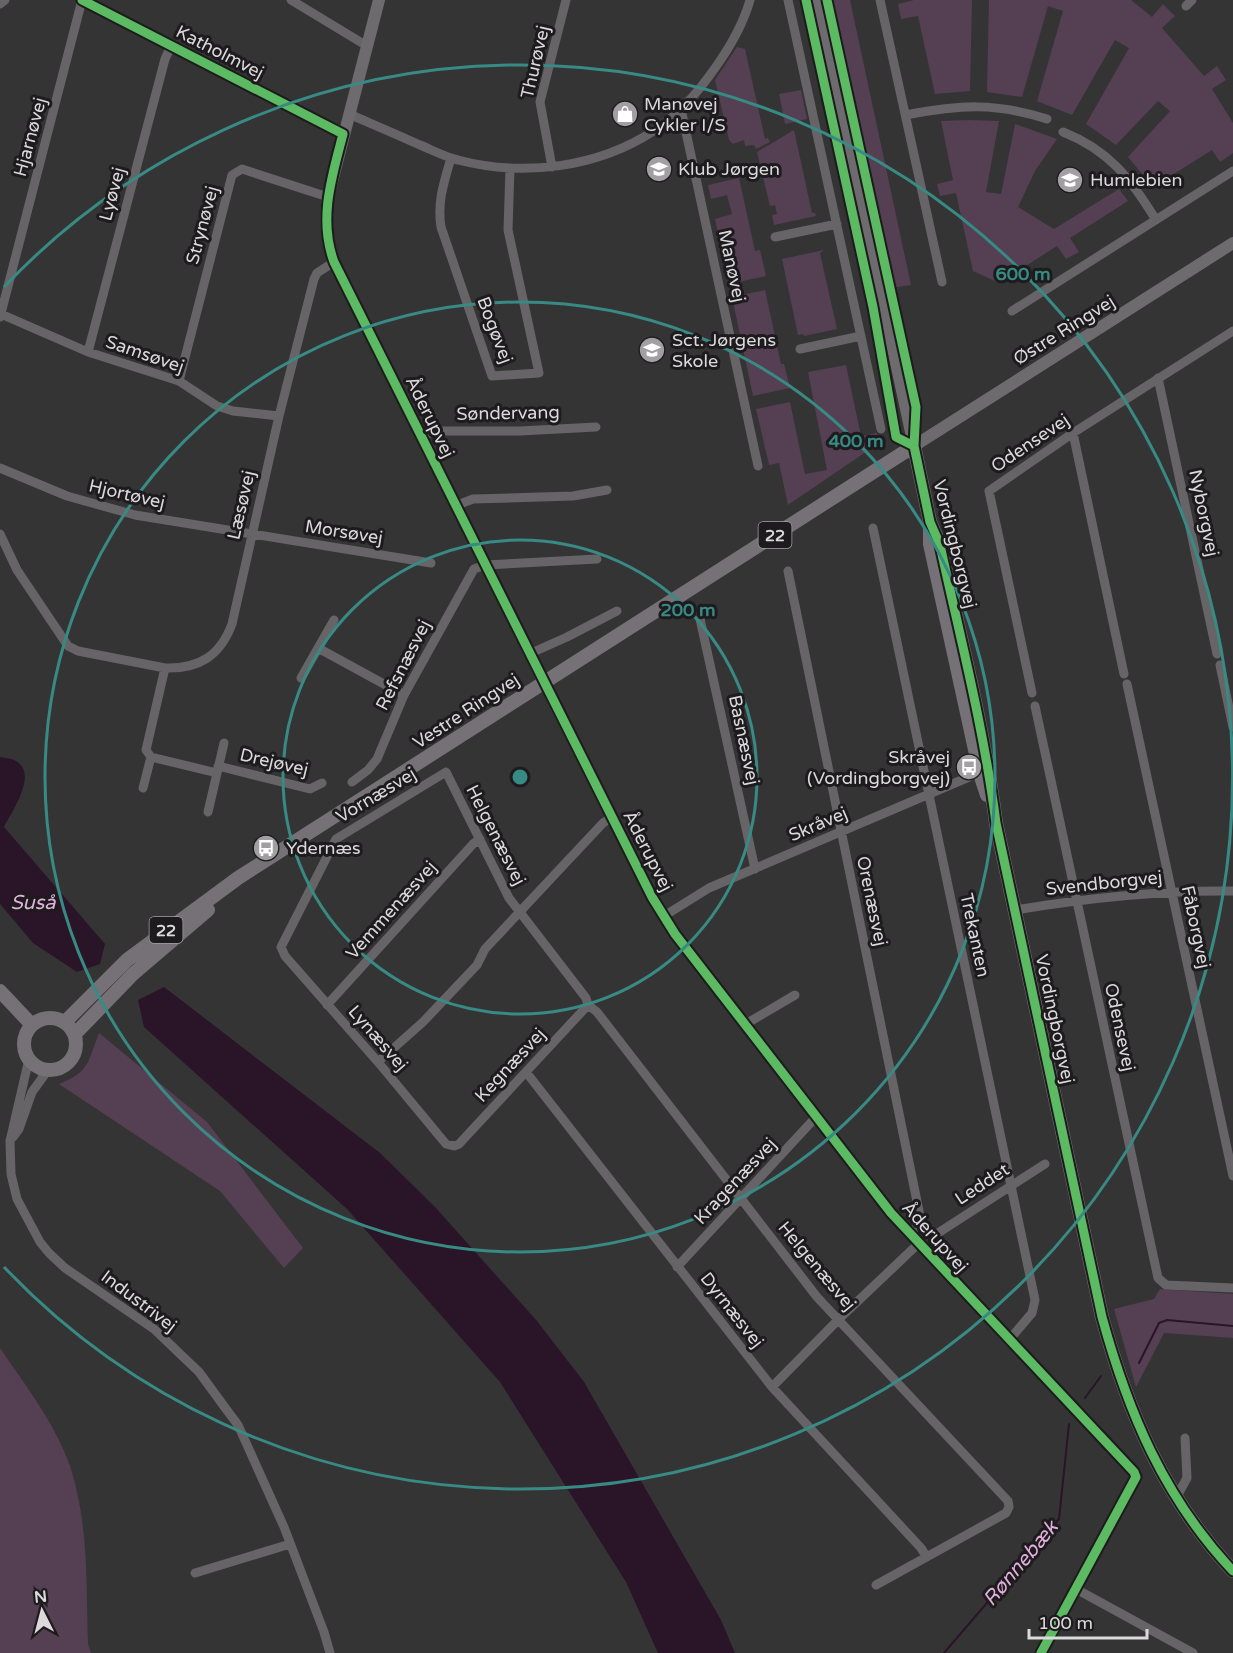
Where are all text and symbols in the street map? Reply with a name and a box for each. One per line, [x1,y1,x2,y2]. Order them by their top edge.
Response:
street label: Katholmvej [172,20,268,84]
street label: Thurøvej [516,23,554,101]
place label: Manøvej Cykler I/S [644,93,726,136]
street label: Hjarnøvej [9,95,51,179]
shop icon: Manøvej Cykler I/S [610,99,640,129]
school or university icon: Klub Jørgen [644,154,674,184]
place label: Klub Jørgen [678,158,780,180]
street label: Lyøvej [94,165,130,223]
school or university icon: Humlebien [1055,165,1085,195]
place label: Humlebien [1090,169,1183,191]
street label: Strynøvej [181,183,223,267]
street label: Manøvej [714,228,750,304]
text: 600 m [995,263,1051,285]
street label: Østre Ringvej [1009,290,1119,370]
street label: Bogøvej [472,294,518,366]
place label: Sct. Jørgens Skole [672,329,776,372]
street label: Samsøvej [103,330,187,378]
school or university icon: Sct. Jørgens Skole [637,335,667,365]
street label: Åderupvej [401,373,459,461]
street label: Søndervang [456,401,560,425]
street label: Odensevej [987,409,1073,477]
text: 400 m [828,430,884,452]
street label: Nyborgvej [1184,467,1224,559]
street label: Læsøvej [222,468,260,542]
street label: Hjortøvej [87,475,167,513]
street label: Vordingborgvej [928,477,982,611]
street label: Morsøvej [303,515,385,549]
road number: 22 [758,522,792,548]
text: 200 m [660,599,716,621]
street label: Refsnæsvej [371,616,435,714]
street label: Vestre Ringvej [409,668,523,754]
street label: Basnæsvej [724,693,764,787]
street label: Drejøvej [238,743,310,781]
place label: Skråvej (Vordingborgvej) [807,746,950,789]
bus stop icon: Skråvej (Vordingborgvej) [954,752,984,782]
street label: Vornæsvej [332,763,420,827]
centre of rings [510,767,530,787]
street label: Helgenæsvej [461,781,531,889]
street label: Skråvej [785,802,851,846]
street label: Åderupvej [618,807,678,895]
bus stop icon: Ydernæs [251,833,281,863]
place label: Ydernæs [286,837,361,859]
street label: Orenæsvej [852,854,892,948]
street label: Vemmenæsvej [341,856,441,964]
street label: Svendborgvej [1045,866,1163,900]
street label: Fåborgvej [1176,884,1216,970]
water label: Suså [10,891,56,915]
street label: Trekanten [955,891,995,979]
road number: 22 [150,917,182,943]
street label: Vordingborgvej [1031,952,1079,1086]
street label: Odensevej [1100,981,1140,1073]
street label: Lynæsvej [343,1001,413,1075]
street label: Kegnæsvej [470,1023,550,1107]
street label: Kragenæsvej [689,1133,781,1229]
street label: Leddet [951,1158,1013,1210]
street label: Åderupvej [897,1197,973,1277]
street label: Helgenæsvej [773,1217,861,1315]
street label: Industrivej [97,1265,181,1337]
street label: Dyrnæsvej [696,1268,768,1352]
water label: Rønnebæk [978,1515,1065,1611]
north arrow [12,1581,72,1641]
text: N [33,1586,48,1608]
scale bar [1029,1602,1148,1640]
text: 100 m [1038,1612,1093,1634]

